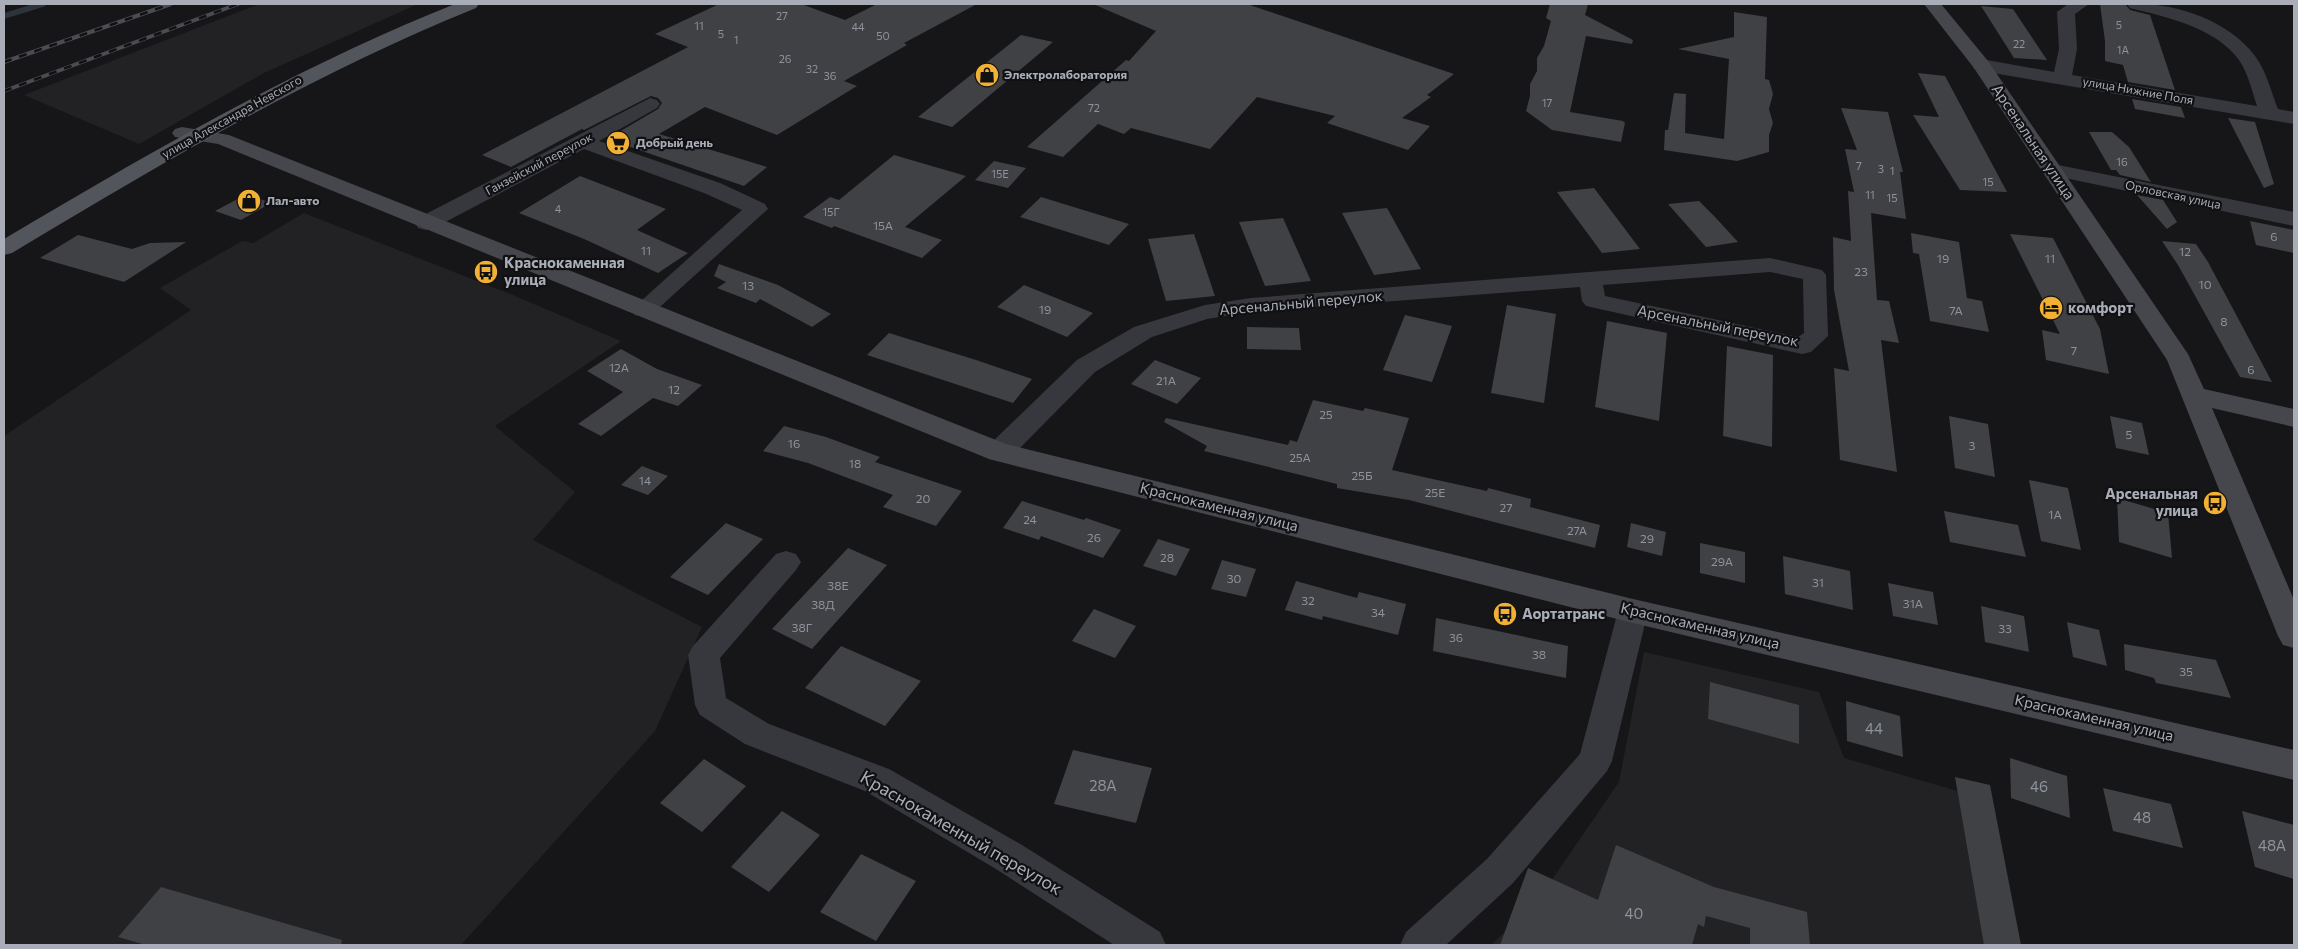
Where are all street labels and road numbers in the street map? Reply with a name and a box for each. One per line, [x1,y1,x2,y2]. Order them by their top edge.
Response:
street label: улица Александра Невского [159,72,304,160]
street label: улица Нижние Поля [2082,73,2195,107]
street label: Арсенальная улица [1989,80,2079,203]
street label: Ганзейский переулок [483,129,595,197]
street label: Орловская улица [2124,177,2222,211]
street label: Арсенальный переулок [1218,286,1383,318]
street label: Арсенальный переулок [1636,301,1800,349]
street label: Краснокаменная улица [1138,478,1300,534]
street label: Краснокаменная улица [1619,598,1781,652]
street label: Краснокаменная улица [2013,690,2175,744]
street label: Краснокаменный переулок [857,765,1067,899]

